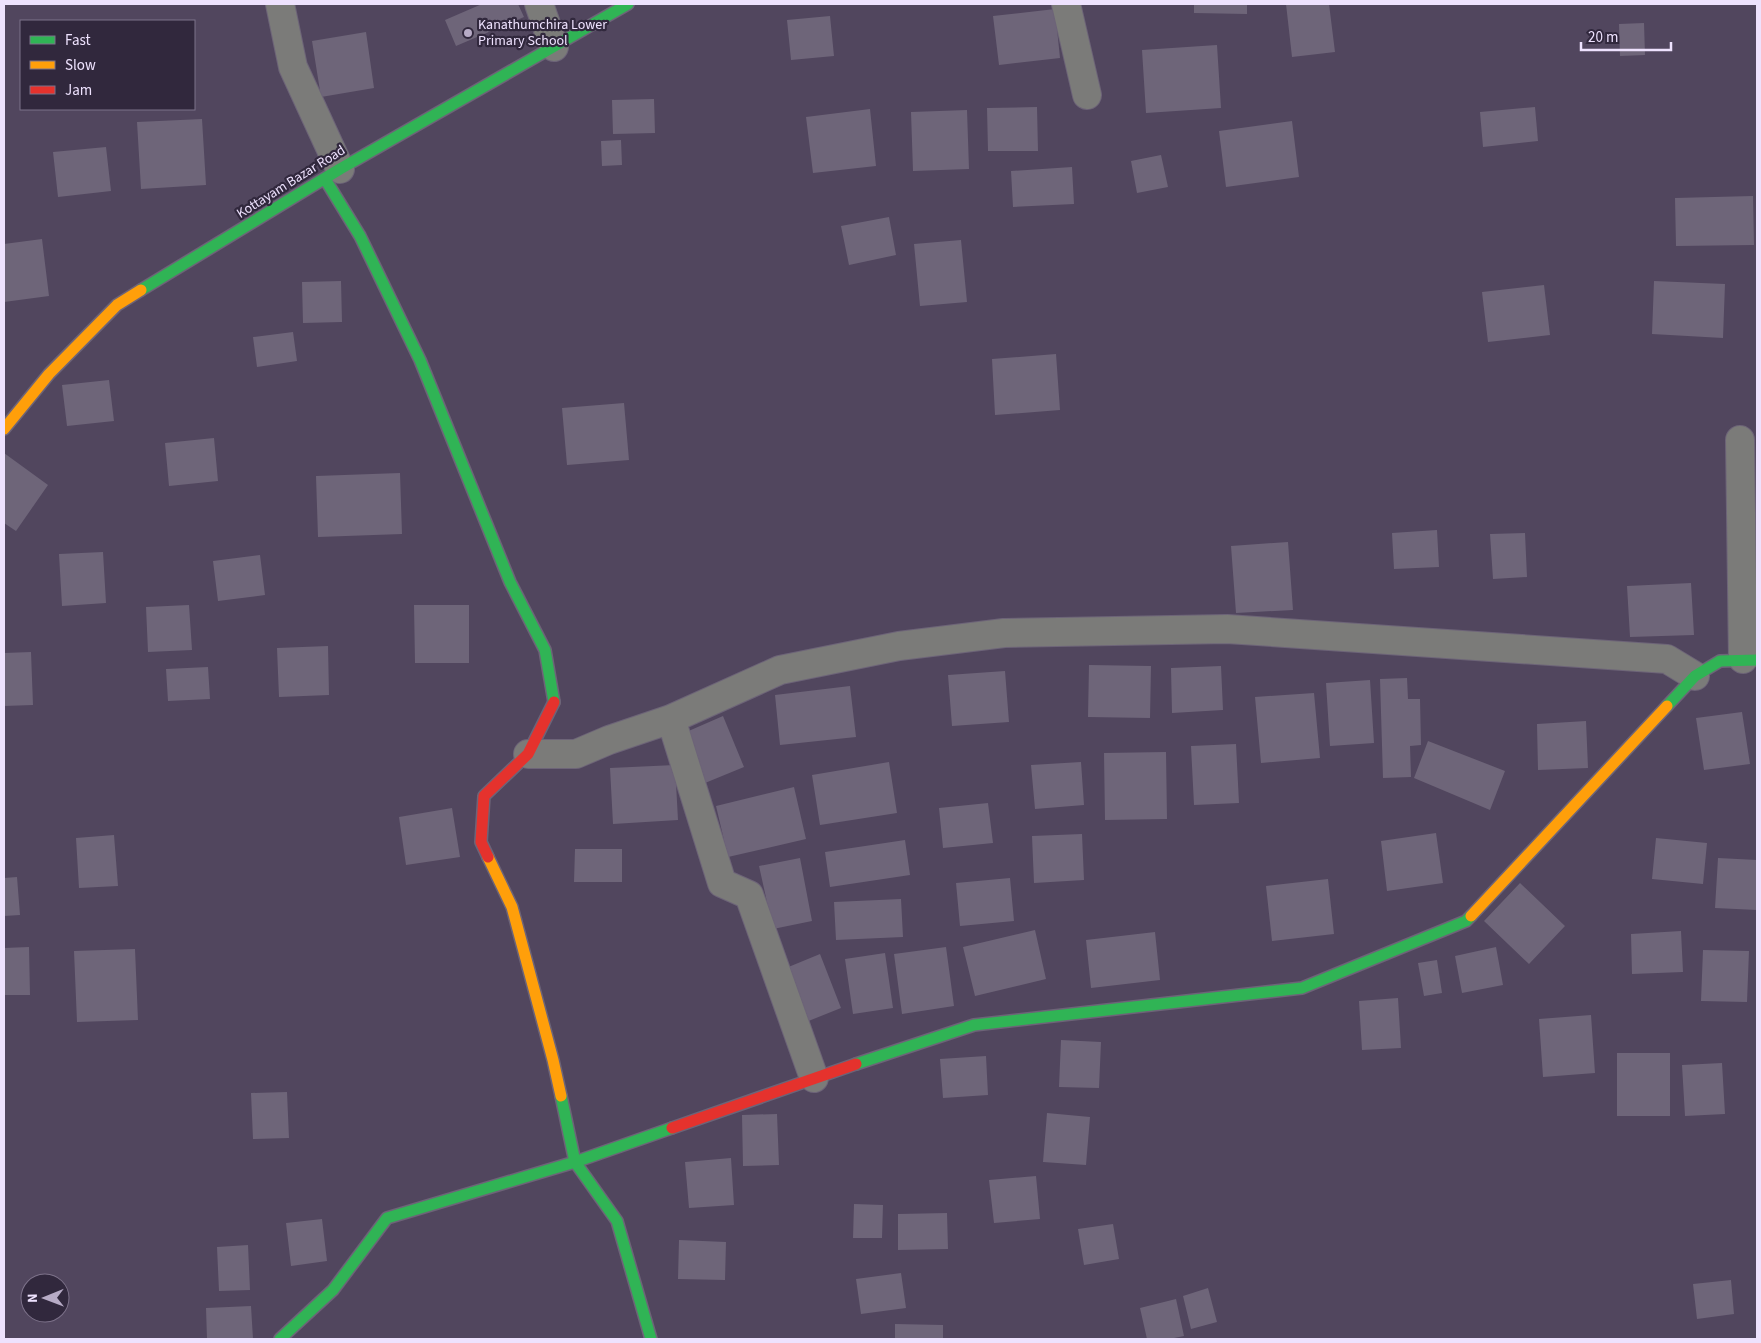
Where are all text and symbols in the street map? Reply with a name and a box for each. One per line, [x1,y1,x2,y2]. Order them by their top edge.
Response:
place label: Kanathumchira Lower Primary School [478,15,607,51]
legend [20,20,195,110]
scale bar [1581,20,1671,52]
marker: Kanathumchira Lower Primary School [462,27,474,39]
text: 20 m [1588,27,1618,48]
text: Fast [65,30,91,51]
text: Slow [65,55,96,76]
text: Jam [65,80,92,101]
street label: Kottayam Bazar Road [233,140,349,224]
north arrow [20,1273,70,1323]
text: N [23,1293,43,1303]

